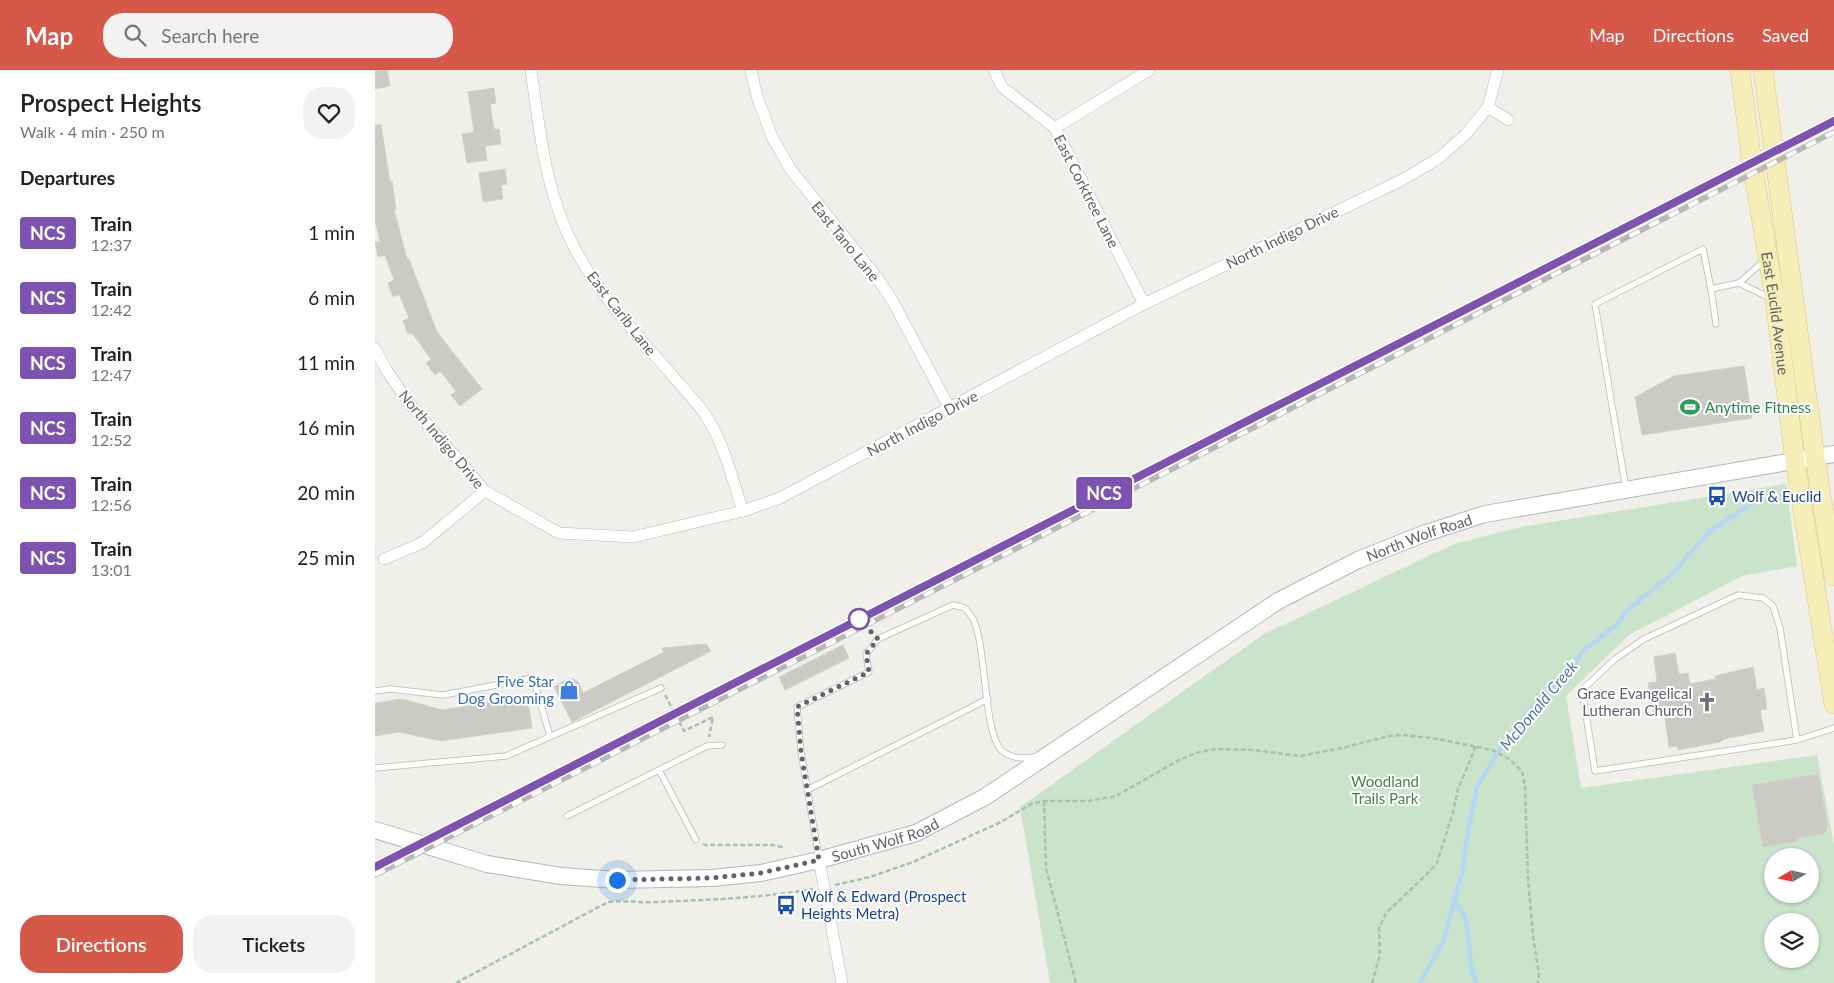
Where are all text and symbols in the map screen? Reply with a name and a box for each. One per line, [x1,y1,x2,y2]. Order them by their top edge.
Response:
search box [103,13,453,58]
text: Map [25,21,73,50]
icon: search [121,21,149,49]
text: Search here [161,24,259,47]
text: Map [1589,24,1625,46]
text: Directions [1653,24,1734,46]
text: Saved [1762,24,1809,46]
button: heart [303,87,355,139]
text: Prospect Heights [20,88,202,117]
text: Walk · 4 min · 250 m [20,122,165,141]
street label: East Corktree Lane [1051,131,1123,251]
text: Departures [20,166,115,189]
street label: East Tano Lane [808,197,884,285]
street label: North Indigo Drive [1223,202,1341,272]
text: Train [91,212,132,235]
text: 1 min [308,221,355,244]
text: NCS [30,222,66,244]
text: 12:37 [91,235,132,254]
street label: East Euclid Avenue [1758,250,1793,376]
street label: East Carib Lane [584,267,661,359]
text: Train [91,277,132,300]
text: 6 min [308,286,355,309]
text: NCS [30,287,66,309]
text: 12:42 [91,300,132,319]
text: Train [91,342,132,365]
text: 11 min [297,351,355,374]
text: NCS [30,352,66,374]
text: 12:47 [91,365,132,384]
street label: North Indigo Drive [396,386,488,492]
street label: North Indigo Drive [863,386,981,460]
sports icon: Anytime Fitness [1679,396,1701,418]
place label: Anytime Fitness [1705,398,1811,416]
text: Train [91,407,132,430]
text: 16 min [297,416,355,439]
text: NCS [30,417,66,439]
text: 12:52 [91,430,132,449]
text: Train [91,472,132,495]
line badge: NCS [1075,477,1133,509]
text: 20 min [297,481,355,504]
text: NCS [30,482,66,504]
text: NCS [1086,482,1122,504]
bus stop icon: Wolf & Euclid [1706,485,1728,507]
place label: Wolf & Euclid [1732,487,1821,505]
text: 12:56 [91,495,132,514]
street label: North Wolf Road [1363,510,1474,565]
text: Train [91,537,132,560]
text: 25 min [297,546,355,569]
text: NCS [30,547,66,569]
text: 13:01 [91,560,132,579]
unlabelled marker [848,608,870,630]
water label: McDonald Creek [1495,656,1581,753]
place label: Five Star Dog Grooming [457,672,555,707]
shop icon: Five Star Dog Grooming [558,679,580,701]
place label: Grace Evangelical Lutheran Church [1577,684,1692,719]
church icon: Grace Evangelical Lutheran Church [1696,691,1718,713]
park label: Woodland Trails Park [1351,772,1419,807]
street label: South Wolf Road [830,814,942,865]
north arrow [1764,848,1819,902]
map controls [1764,848,1819,968]
your location [605,868,630,893]
place label: Wolf & Edward (Prospect Heights Metra) [801,887,967,922]
bus stop icon: Wolf & Edward (Prospect Heights Metra) [775,894,797,916]
button: layers [1764,913,1819,968]
button: Directions [20,915,183,973]
button: Tickets [193,915,355,973]

